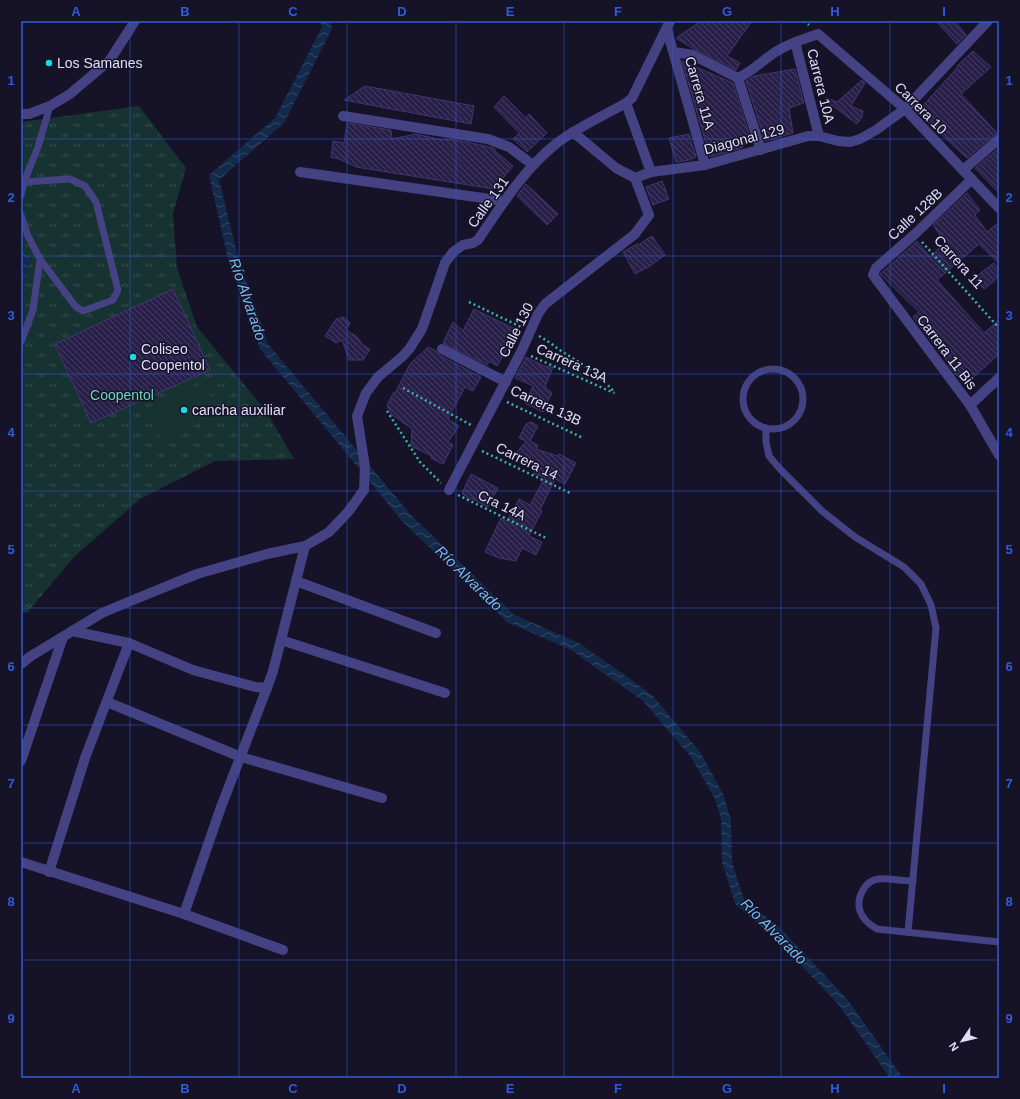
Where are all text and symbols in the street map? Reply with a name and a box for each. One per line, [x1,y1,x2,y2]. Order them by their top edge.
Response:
text: A [71,4,81,19]
text: B [180,4,190,19]
text: C [288,4,298,19]
text: D [397,4,407,19]
text: E [506,4,515,19]
text: F [614,4,622,19]
text: G [722,4,732,19]
text: H [830,4,840,19]
text: I [942,4,946,19]
street label: Carrera 10A [804,47,838,126]
place label: Los Samanes [57,55,143,71]
street label: Carrera 11A [682,55,718,132]
marker: Los Samanes [44,58,54,68]
text: 1 [7,73,15,88]
text: 1 [1005,73,1013,88]
street label: Carrera 10 [892,79,950,137]
street label: Diagonal 129 [702,121,786,157]
street label: Calle 131 [464,173,512,231]
street label: Calle 128B [884,185,946,243]
text: 2 [7,190,15,205]
text: 2 [1005,190,1013,205]
street label: Carrera 11 [931,232,987,292]
water label: Río Alvarado [226,256,270,342]
street label: Calle 130 [495,300,537,360]
text: 3 [7,308,15,323]
text: 3 [1005,308,1013,323]
street label: Carrera 11 Bis [914,312,980,392]
street label: Carrera 13A [534,340,611,386]
place label: Coliseo Coopentol [141,341,205,373]
marker: Coliseo Coopentol [128,352,138,362]
street label: Carrera 13B [508,382,584,428]
park label: Coopentol [90,387,154,403]
place label: cancha auxiliar [192,402,286,418]
marker: cancha auxiliar [179,405,189,415]
text: 4 [7,425,15,440]
text: 4 [1005,425,1013,440]
street label: Carrera 14 [493,439,561,483]
street label: Cra 14A [475,487,529,524]
text: 5 [7,542,15,557]
water label: Río Alvarado [432,542,506,614]
text: 5 [1005,542,1013,557]
text: 6 [7,659,15,674]
text: 6 [1005,659,1013,674]
text: 7 [7,776,15,791]
text: 7 [1005,776,1013,791]
text: 8 [7,894,15,909]
text: 8 [1005,894,1013,909]
water label: Río Alvarado [738,895,810,967]
text: 9 [7,1011,15,1026]
text: 9 [1005,1011,1013,1026]
north arrow [942,1021,982,1061]
text: N [947,1040,961,1053]
text: A [71,1081,81,1096]
text: B [180,1081,190,1096]
text: C [288,1081,298,1096]
text: D [397,1081,407,1096]
text: E [506,1081,515,1096]
text: F [614,1081,622,1096]
text: G [722,1081,732,1096]
text: H [830,1081,840,1096]
text: I [942,1081,946,1096]

